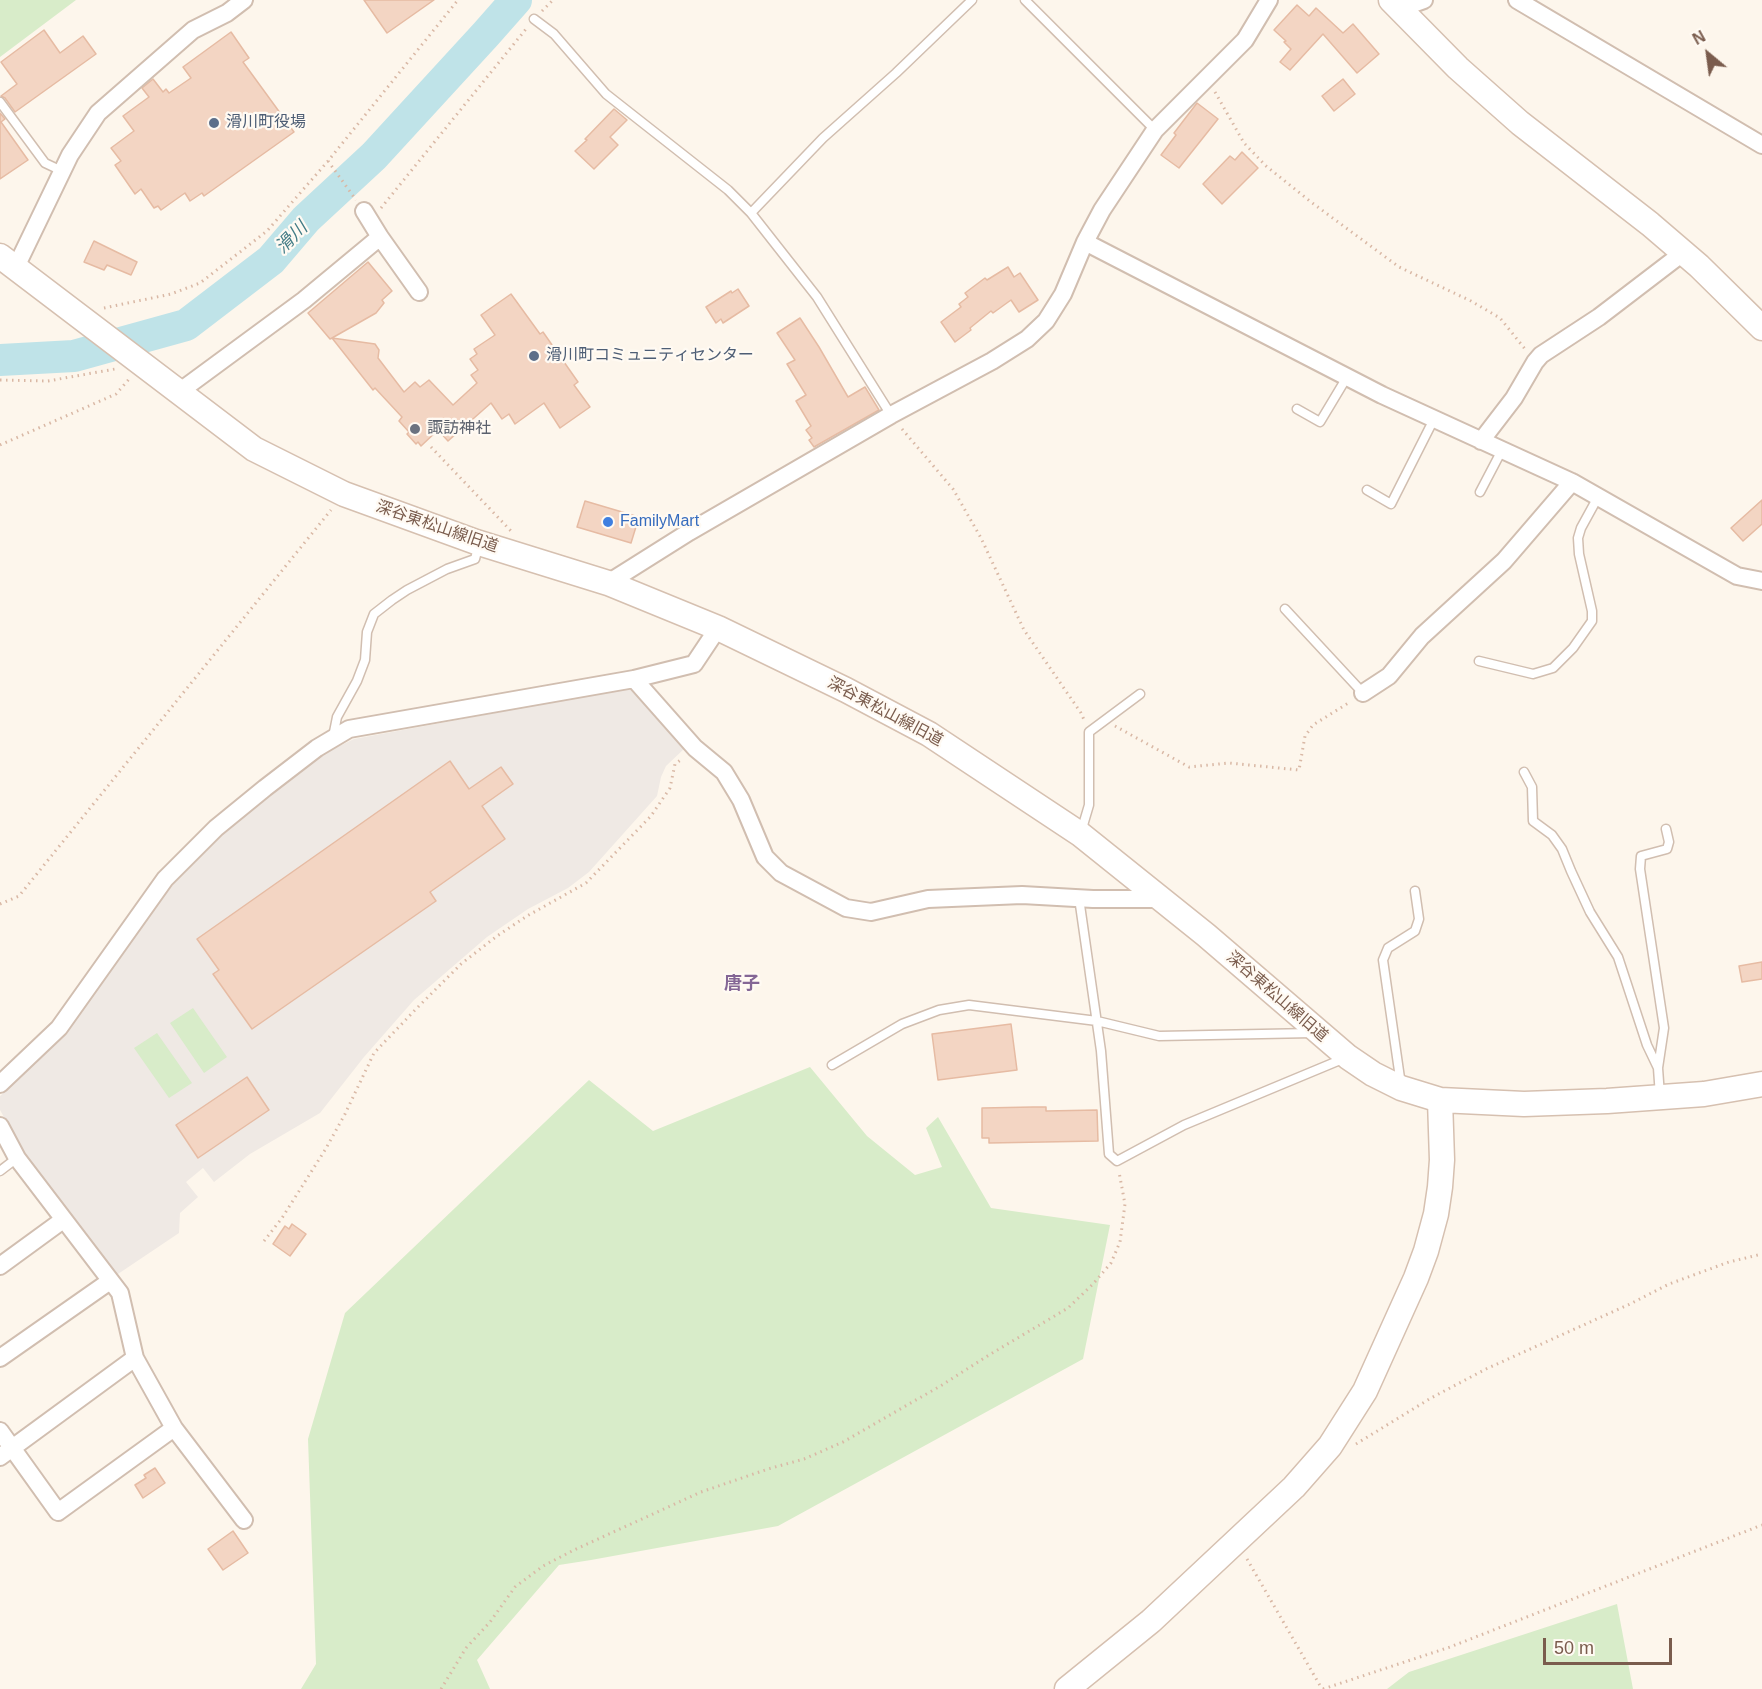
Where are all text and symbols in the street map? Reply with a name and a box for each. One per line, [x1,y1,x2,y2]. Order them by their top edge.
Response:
north arrow [1678,24,1738,84]
text: N [1690,28,1708,48]
place label: 滑川町役場 [226,113,306,133]
marker: 滑川町役場 [207,116,221,130]
water label: 滑川 [272,218,312,258]
place label: 滑川町コミュニティセンター [546,346,754,366]
marker: 滑川町コミュニティセンター [527,349,541,363]
place label: 諏訪神社 [427,419,491,439]
marker: 諏訪神社 [408,422,422,436]
street label: 深谷東松山線旧道 [373,497,501,557]
place label: FamilyMart [620,512,699,532]
marker: FamilyMart [601,515,615,529]
street label: 深谷東松山線旧道 [824,673,946,751]
street label: 深谷東松山線旧道 [1222,948,1332,1046]
district label: 唐子 [724,973,760,995]
scale bar [1546,1626,1675,1664]
text: 50 m [1554,1638,1594,1658]

